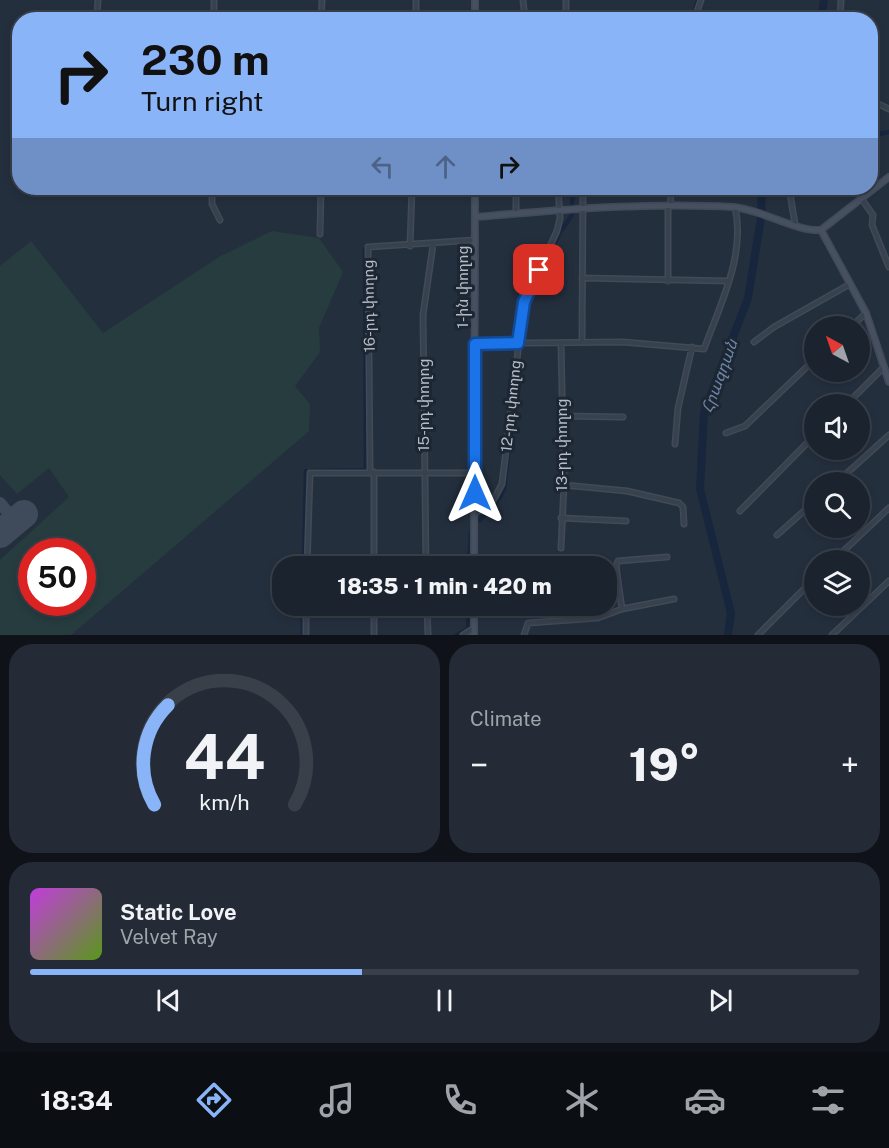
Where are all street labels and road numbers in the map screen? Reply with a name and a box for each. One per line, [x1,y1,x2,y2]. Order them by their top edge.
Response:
street label: 1-ին փողոց [454,246,472,328]
street label: 16-րդ փողոց [359,259,379,353]
street label: 15-րդ փողոց [415,358,433,452]
street label: 12-րդ փողոց [497,359,525,453]
street label: 13-րդ փողոց [553,399,571,491]

